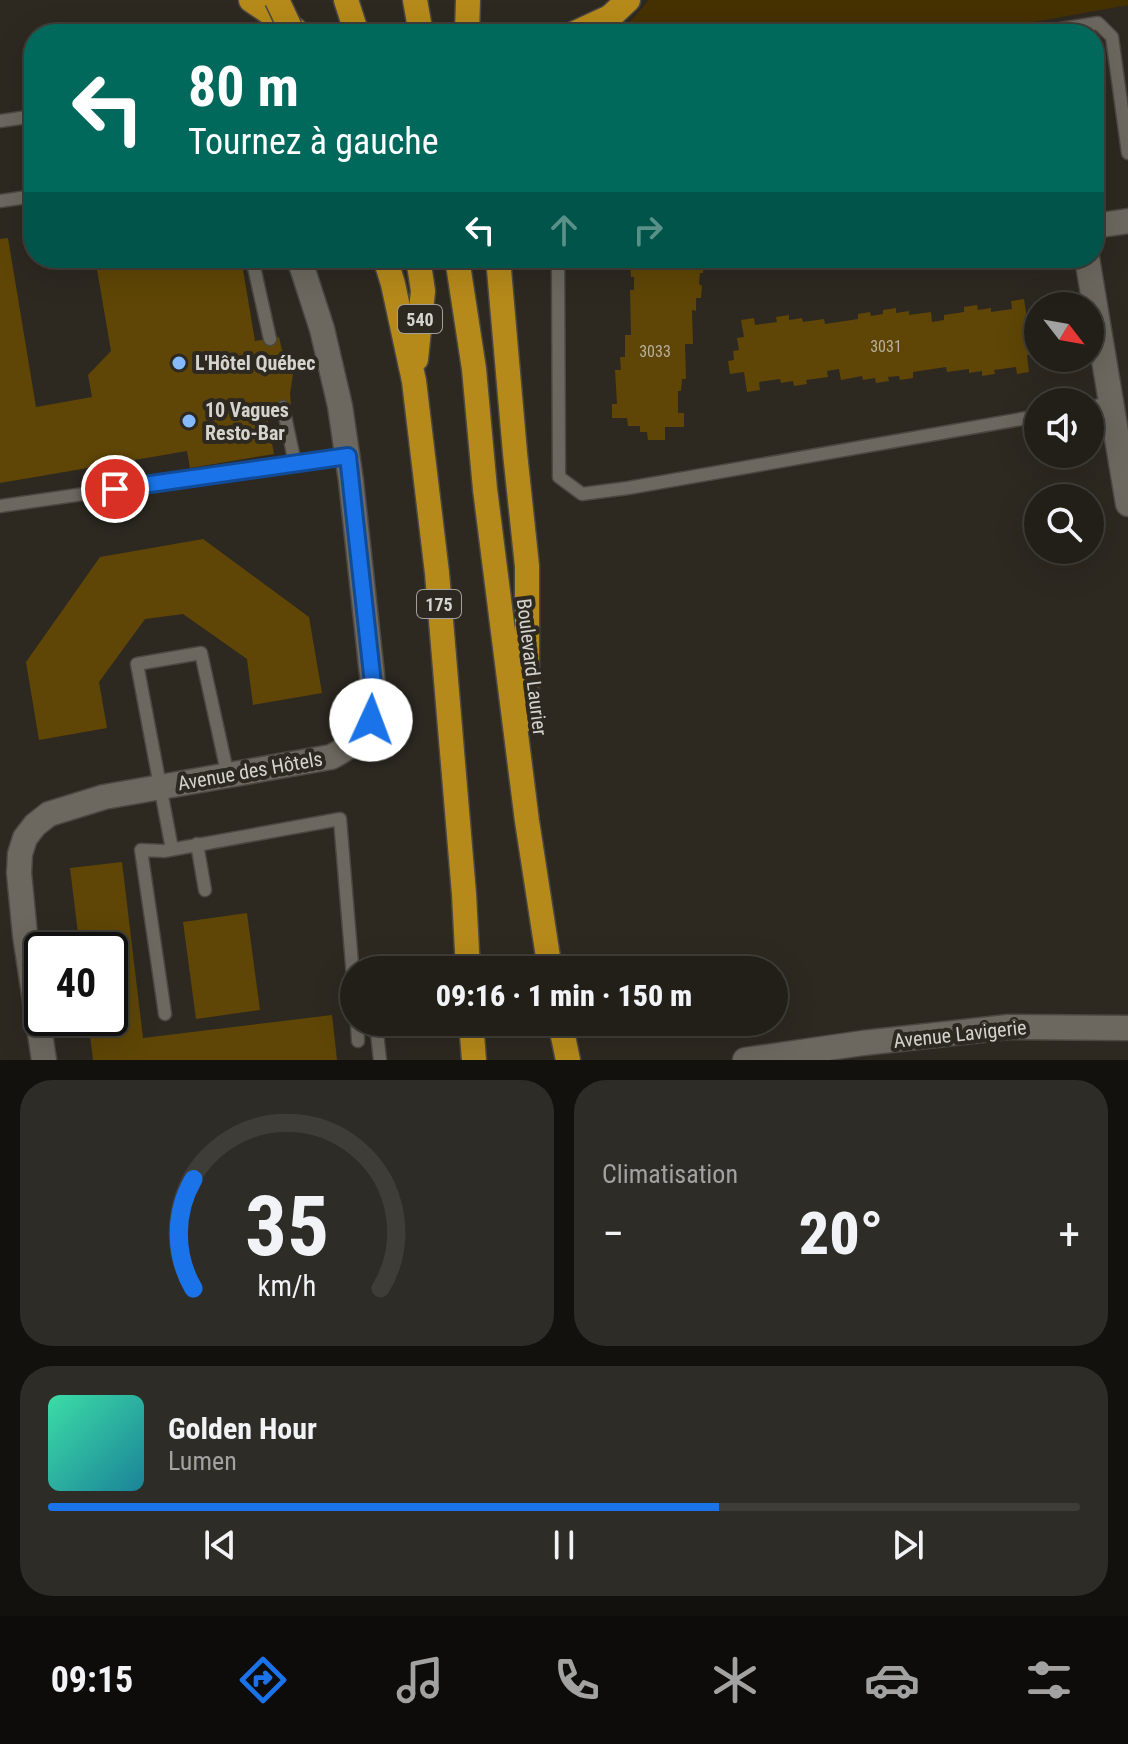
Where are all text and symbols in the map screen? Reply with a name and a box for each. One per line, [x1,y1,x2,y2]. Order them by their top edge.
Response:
text: 80 m [188,54,299,120]
icon: left [56,56,160,160]
text: Tournez à gauche [188,121,439,163]
icon: left [458,208,502,252]
icon: ahead [542,208,586,252]
icon: right [626,208,670,252]
north arrow [1024,292,1104,372]
map controls [1024,292,1104,564]
road number: 540 [398,305,442,333]
house number: 3031 [870,337,902,356]
house number: 3033 [639,342,671,361]
place label: L'Hôtel Québec [195,351,316,375]
marker: L'Hôtel Québec [170,354,188,372]
button: sound [1024,388,1104,468]
place label: 10 Vagues Resto-Bar [205,398,289,445]
marker: 10 Vagues Resto-Bar [180,412,198,430]
pin [81,455,149,523]
icon: arrive [93,467,137,511]
button: search [1024,484,1104,564]
road number: 175 [417,590,461,618]
street label: Boulevard Laurier [512,597,552,737]
position arrow [329,678,413,762]
street label: Avenue des Hôtels [176,746,324,796]
speed limit sign: 40 [24,932,128,1036]
text: 09:16 · 1 min · 150 m [436,978,692,1013]
street label: Avenue Lavigerie [892,1015,1028,1053]
text: Climatisation [602,1159,738,1189]
text: 35 [245,1178,329,1275]
text: 20° [799,1198,883,1269]
text: − [602,1208,624,1260]
text: + [1058,1208,1080,1260]
text: km/h [258,1269,316,1303]
text: Golden Hour [168,1411,317,1446]
text: Lumen [168,1446,237,1476]
icon: previous [198,1523,242,1567]
icon: pause [542,1523,586,1567]
icon: next [886,1523,930,1567]
icon: directions [235,1652,291,1708]
icon: music [392,1652,448,1708]
icon: phone [549,1652,605,1708]
icon: climate [707,1652,763,1708]
icon: car [864,1652,920,1708]
icon: filters [1021,1652,1077,1708]
text: 09:15 [51,1659,133,1701]

